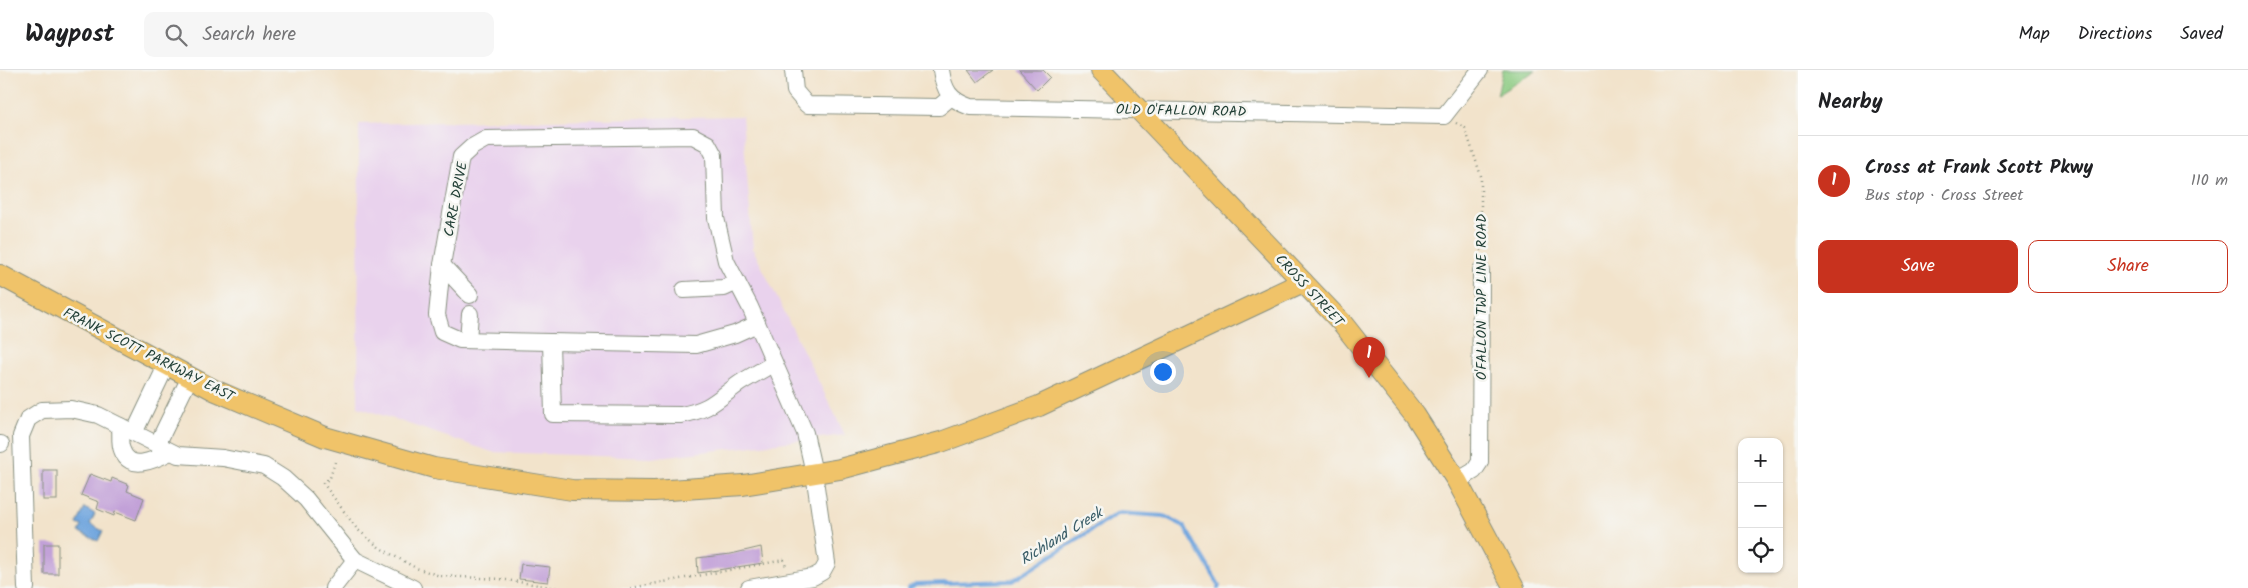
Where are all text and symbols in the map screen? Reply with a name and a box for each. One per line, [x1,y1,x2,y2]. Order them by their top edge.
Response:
search box [144,12,494,57]
text: Waypost [25,15,114,54]
text: Search here [202,20,296,50]
text: Map [2018,20,2050,49]
text: Directions [2078,20,2152,49]
text: Saved [2180,20,2223,49]
icon: search [162,21,190,49]
text: Nearby [1818,86,1883,119]
street label: OLD O'FALLON ROAD [1116,99,1246,123]
text: Cross at Frank Scott Pkwy [1865,153,2093,183]
street label: CARE DRIVE [438,159,474,239]
text: 1 [1832,168,1836,193]
text: 110 m [2191,168,2228,193]
text: Bus stop · Cross Street [1865,183,2023,208]
street label: O'FALLON TWP LINE ROAD [1471,214,1493,380]
button: Save [1818,240,2018,293]
button: Share [2028,240,2228,293]
street label: CROSS STREET [1270,249,1350,333]
street label: FRANK SCOTT PARKWAY EAST [59,302,239,408]
pin: 1 [1353,337,1385,378]
your location [1150,359,1176,385]
map controls [1738,438,1783,573]
button: + [1738,438,1783,483]
button: − [1738,483,1783,528]
water label: Richland Creek [1015,501,1109,572]
button: locate [1738,528,1783,573]

